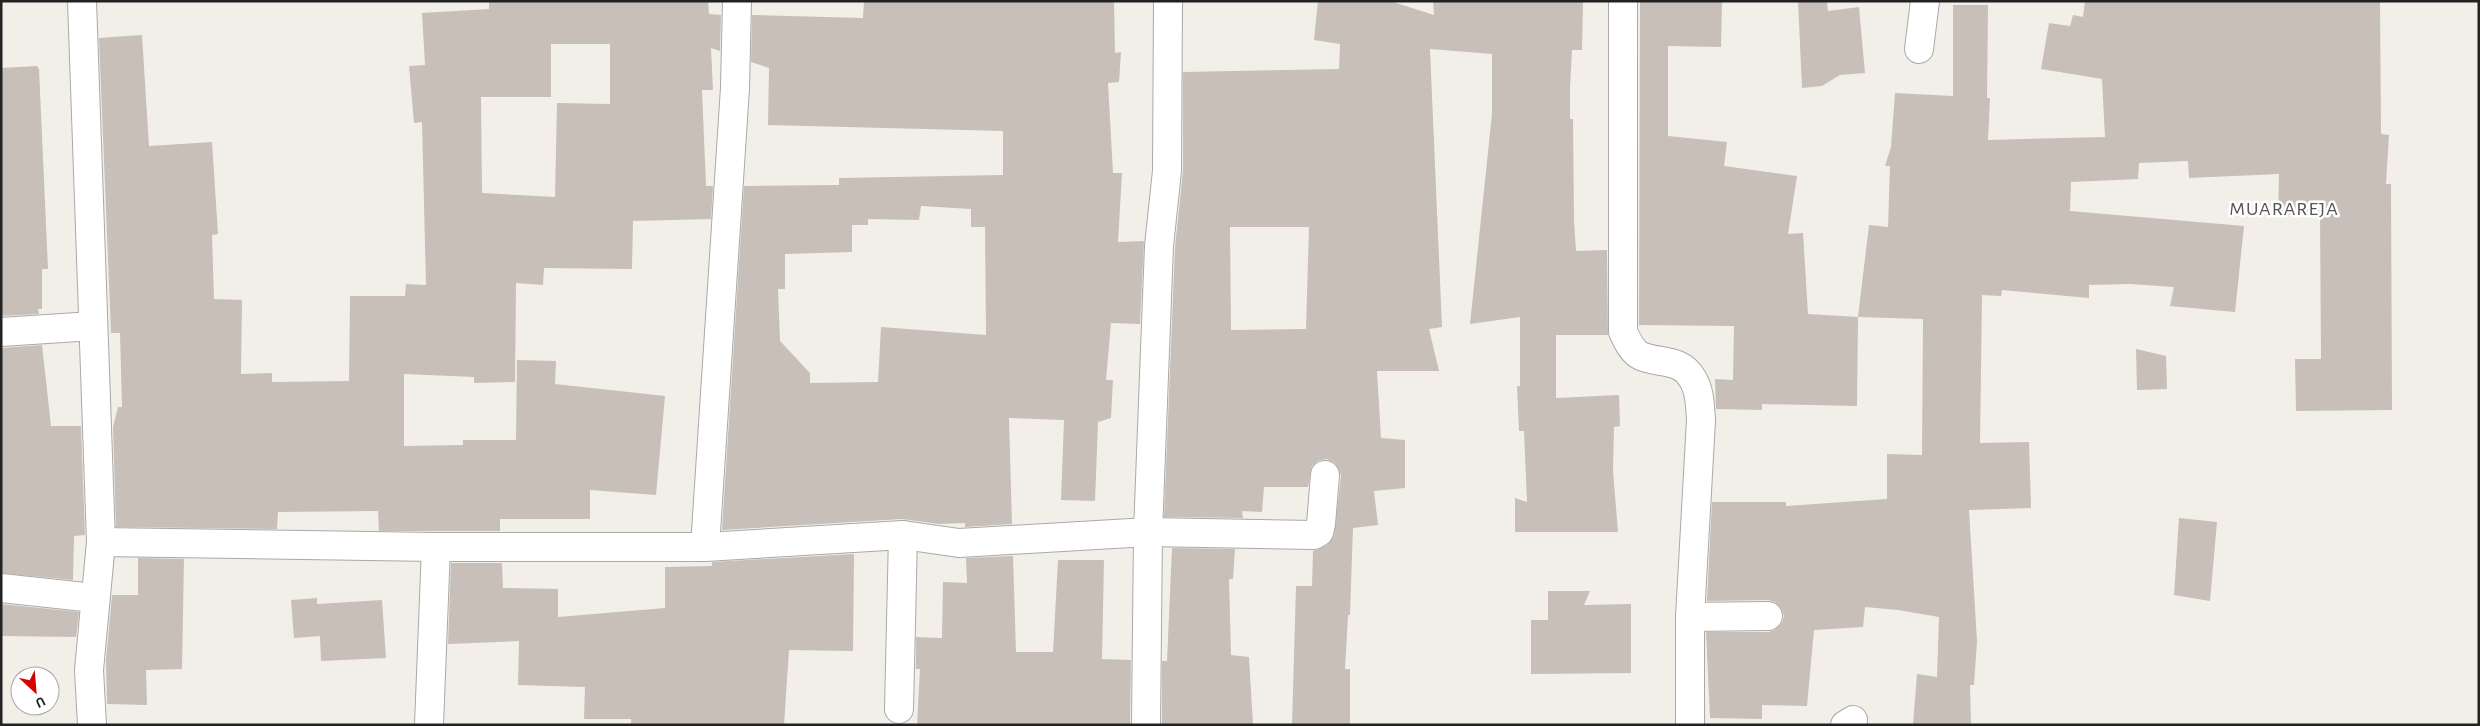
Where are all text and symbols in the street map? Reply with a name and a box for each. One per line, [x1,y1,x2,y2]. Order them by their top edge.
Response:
district label: MUARAREJA [2229,199,2339,219]
north arrow [10,666,60,716]
text: U [33,694,47,710]

